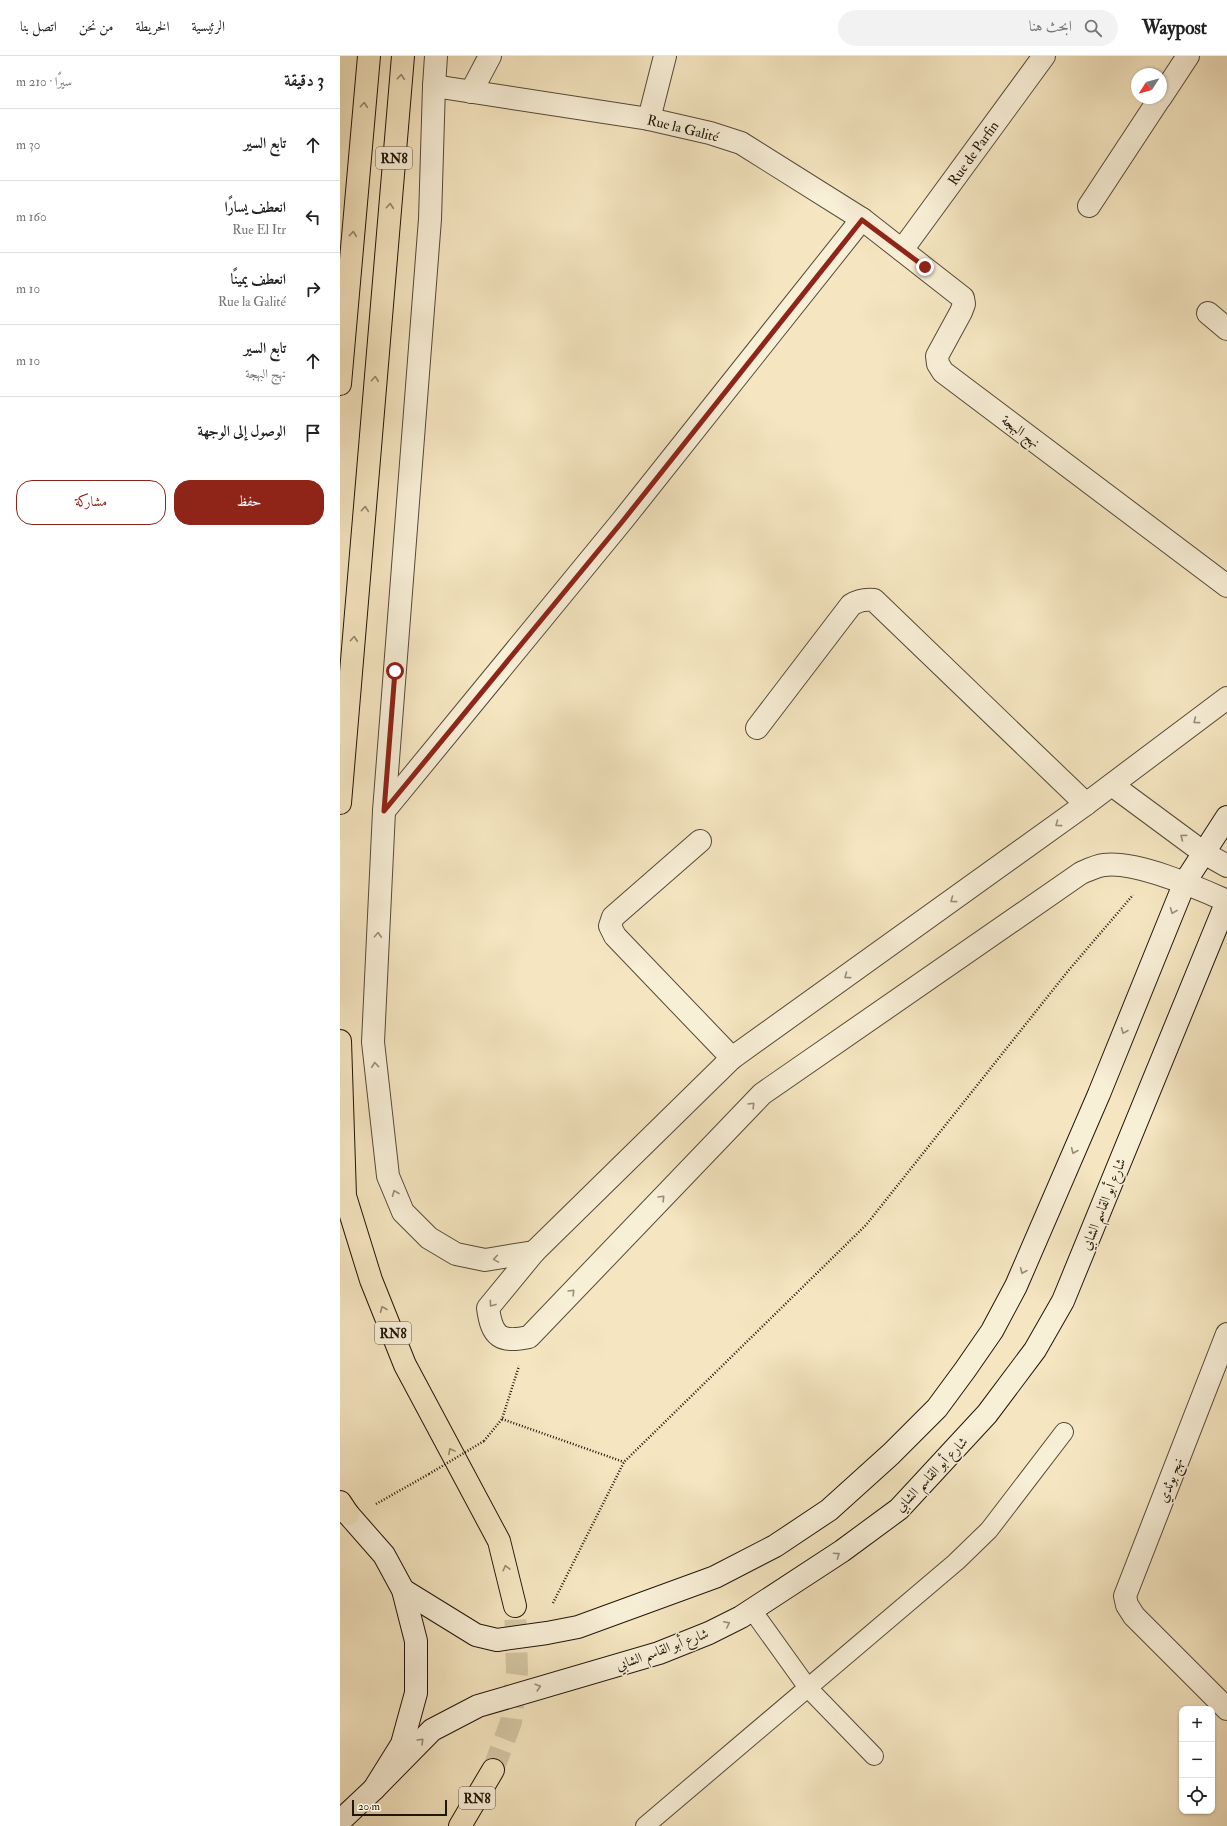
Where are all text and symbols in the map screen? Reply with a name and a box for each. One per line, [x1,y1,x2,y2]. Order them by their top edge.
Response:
search box [838,10,1118,46]
text: Waypost [1142,16,1207,40]
text: ابحث هنا [1029,17,1072,36]
icon: search [1082,17,1104,39]
text: اتصل بنا [20,18,57,35]
text: من نحن [79,18,113,35]
text: الخريطة [135,18,169,35]
text: الرئيسية [191,18,225,35]
north arrow [1131,68,1167,104]
text: 3 دقيقة [284,70,324,91]
text: سيرًا · 210 m [16,74,72,90]
one-way arrow [396,74,405,80]
one-way arrow [360,102,369,108]
street label: Rue la Galité [645,111,721,146]
street label: Rue de Parfin [944,118,1002,189]
text: تابع السير [244,134,286,153]
icon: ahead [302,134,324,156]
text: 30 m [16,137,41,153]
road number: RN8 [376,147,412,169]
text: انعطف يسارًا [225,198,286,217]
one-way arrow [385,203,394,209]
icon: left [302,206,324,228]
text: 160 m [16,209,47,225]
text: Rue El Itr [232,222,286,238]
one-way arrow [348,231,357,237]
route end [916,258,934,276]
text: انعطف يمينًا [231,270,286,289]
icon: right [302,278,324,300]
text: 10 m [16,281,40,297]
text: Rue la Galité [218,294,286,310]
text: تابع السير [244,339,286,358]
icon: ahead [302,350,324,372]
text: 10 m [16,353,40,369]
text: نهج البهجة [245,366,286,382]
one-way arrow [371,376,380,382]
street label: نهج البهجة [996,411,1043,455]
text: الوصول إلى الوجهة [198,422,286,441]
icon: arrive [302,422,324,444]
button: مشاركة [16,480,166,525]
button: حفظ [174,480,324,525]
one-way arrow [360,506,369,512]
one-way arrow [349,636,358,642]
route start [386,662,404,680]
one-way arrow [1193,716,1200,724]
one-way arrow [1056,819,1063,826]
one-way arrow [1180,835,1187,842]
one-way arrow [950,895,957,902]
one-way arrow [1170,907,1178,914]
one-way arrow [374,932,382,938]
one-way arrow [844,971,851,978]
one-way arrow [1121,1028,1129,1035]
one-way arrow [371,1062,380,1068]
one-way arrow [747,1102,755,1110]
one-way arrow [1071,1148,1079,1155]
street label: شارع أبو القاسم الشابي [1075,1155,1134,1254]
one-way arrow [391,1189,399,1196]
one-way arrow [657,1195,664,1203]
one-way arrow [493,1254,499,1262]
one-way arrow [1020,1266,1028,1274]
one-way arrow [567,1289,574,1297]
one-way arrow [490,1299,497,1306]
one-way arrow [379,1306,387,1313]
road number: RN8 [375,1322,411,1344]
street label: شارع أبو القاسم الشابي [890,1432,975,1519]
one-way arrow [449,1448,456,1455]
street label: نهج بوثدي [1154,1455,1190,1506]
one-way arrow [833,1552,840,1560]
one-way arrow [502,1565,511,1572]
one-way arrow [723,1621,730,1628]
street label: شارع أبو القاسم الشابي [613,1623,713,1679]
one-way arrow [534,1683,541,1692]
map controls [1179,1706,1215,1814]
button: + [1179,1706,1215,1742]
one-way arrow [416,1738,424,1746]
button: − [1179,1742,1215,1778]
button: locate [1179,1778,1215,1814]
road number: RN8 [459,1787,495,1809]
scale bar [352,1798,447,1817]
text: 20 m [358,1800,380,1813]

